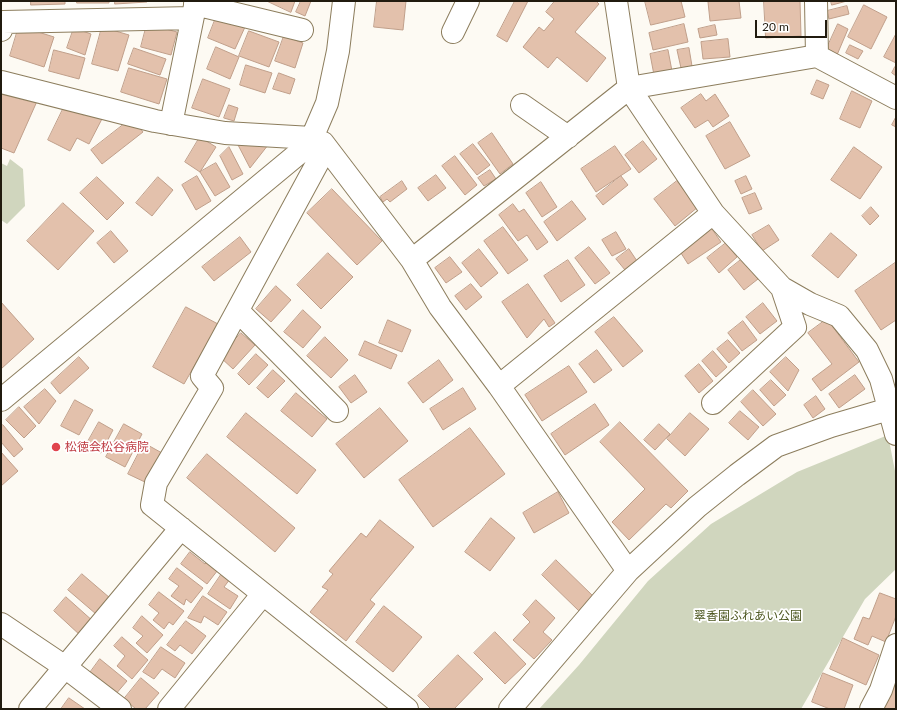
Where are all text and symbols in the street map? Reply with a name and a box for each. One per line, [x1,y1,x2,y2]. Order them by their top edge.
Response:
scale bar [757,12,829,38]
text: 20 m [762,19,789,34]
place label: 松徳会松谷病院 [65,440,149,454]
marker: 松徳会松谷病院 [50,441,62,453]
park label: 翠香園ふれあい公園 [694,609,802,623]

